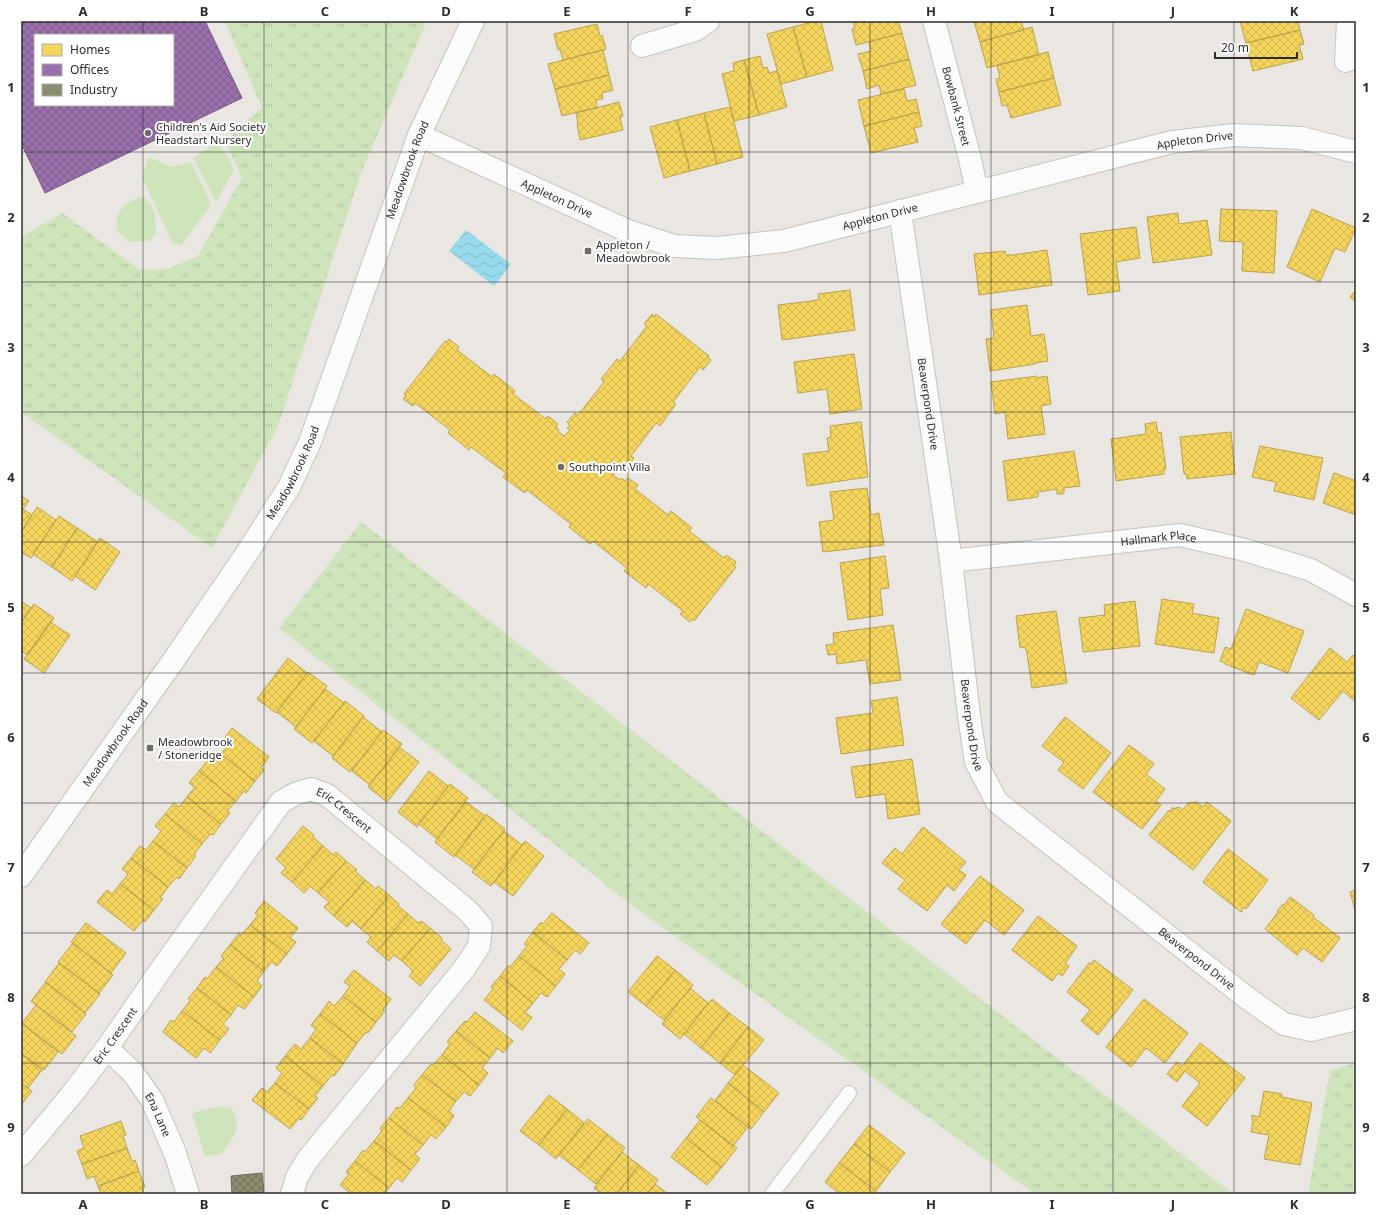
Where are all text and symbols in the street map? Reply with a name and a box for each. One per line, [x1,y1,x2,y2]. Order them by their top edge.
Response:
text: A [79,2,88,20]
text: B [200,2,208,20]
text: C [321,2,329,20]
text: D [441,2,451,20]
text: E [563,2,571,20]
text: F [684,2,692,20]
text: G [805,2,815,20]
text: H [926,2,936,20]
text: I [1049,2,1055,20]
text: J [1170,2,1175,20]
text: K [1290,2,1299,20]
legend [34,34,174,106]
scale bar [1215,34,1297,60]
text: 20 m [1221,39,1249,56]
text: Homes [70,41,110,58]
text: Offices [70,61,109,78]
street label: Bowbank Street [939,65,974,147]
text: 1 [7,78,15,96]
text: 1 [1362,78,1370,96]
text: Industry [70,81,118,98]
street label: Meadowbrook Road [382,118,432,221]
place label: Children's Aid Society Headstart Nursery [156,119,266,147]
street label: Appleton Drive [1155,127,1234,153]
marker: Children's Aid Society Headstart Nursery [143,128,153,138]
street label: Appleton Drive [519,175,596,221]
street label: Appleton Drive [841,199,919,233]
text: 2 [7,208,15,226]
text: 2 [1362,208,1370,226]
place label: Appleton / Meadowbrook [596,237,671,265]
marker: Appleton / Meadowbrook [583,246,593,256]
text: 3 [7,338,15,356]
text: 3 [1362,338,1370,356]
street label: Beaverpond Drive [914,357,943,451]
street label: Meadowbrook Road [262,423,322,522]
place label: Southpoint Villa [569,459,650,474]
marker: Southpoint Villa [556,462,566,472]
text: 4 [7,468,15,486]
text: 4 [1362,468,1370,486]
street label: Hallmark Place [1120,527,1198,549]
text: 5 [7,598,15,616]
text: 5 [1362,598,1370,616]
street label: Beaverpond Drive [958,678,987,773]
street label: Meadowbrook Road [79,696,151,789]
text: 6 [7,728,15,746]
text: 6 [1362,728,1370,746]
place label: Meadowbrook / Stoneridge [158,734,233,762]
marker: Meadowbrook / Stoneridge [145,743,155,753]
street label: Eric Crescent [314,784,375,836]
text: 7 [7,858,15,876]
text: 7 [1362,858,1370,876]
street label: Beaverpond Drive [1156,923,1238,993]
text: 8 [7,988,15,1006]
text: 8 [1362,988,1370,1006]
street label: Eric Crescent [89,1004,140,1067]
street label: Ena Lane [142,1089,175,1139]
text: 9 [7,1118,15,1136]
text: 9 [1362,1118,1370,1136]
text: A [79,1195,88,1213]
text: B [200,1195,208,1213]
text: C [321,1195,329,1213]
text: D [441,1195,451,1213]
text: E [563,1195,571,1213]
text: F [684,1195,692,1213]
text: G [805,1195,815,1213]
text: H [926,1195,936,1213]
text: I [1049,1195,1055,1213]
text: J [1170,1195,1175,1213]
text: K [1290,1195,1299,1213]

